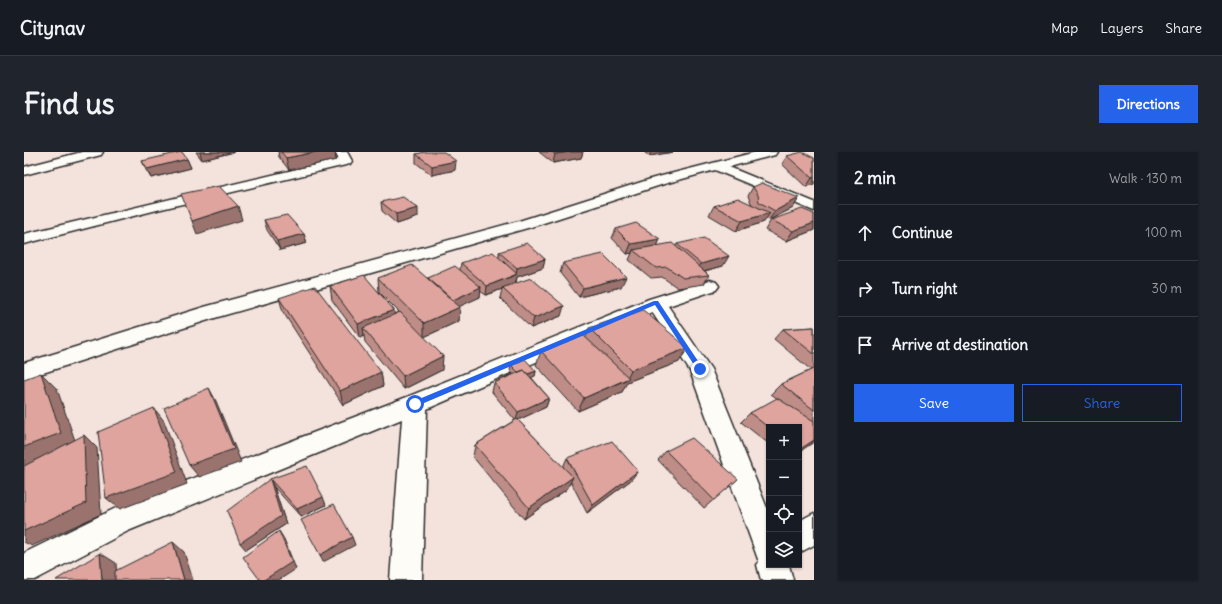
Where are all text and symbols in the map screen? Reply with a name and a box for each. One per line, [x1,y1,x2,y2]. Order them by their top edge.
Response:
text: Citynav [20,16,85,40]
text: Map [1051,19,1078,37]
text: Layers [1100,19,1143,37]
text: Share [1165,19,1202,37]
button: Directions [1099,85,1198,123]
text: Find us [24,86,115,122]
text: 2 min [854,167,896,189]
text: Walk · 130 m [1109,170,1182,187]
icon: ahead [854,222,876,244]
text: Continue [892,223,953,242]
text: 100 m [1145,224,1182,241]
icon: right [854,278,876,300]
text: Turn right [892,279,957,298]
text: 30 m [1152,280,1182,297]
icon: arrive [854,334,876,356]
text: Arrive at destination [892,335,1028,354]
route end [691,360,709,378]
button: Save [854,384,1014,422]
button: Share [1022,384,1182,422]
route start [406,395,424,413]
map controls [766,424,802,568]
button: + [766,424,802,460]
button: − [766,460,802,496]
button: locate [766,496,802,532]
button: layers [766,532,802,568]

